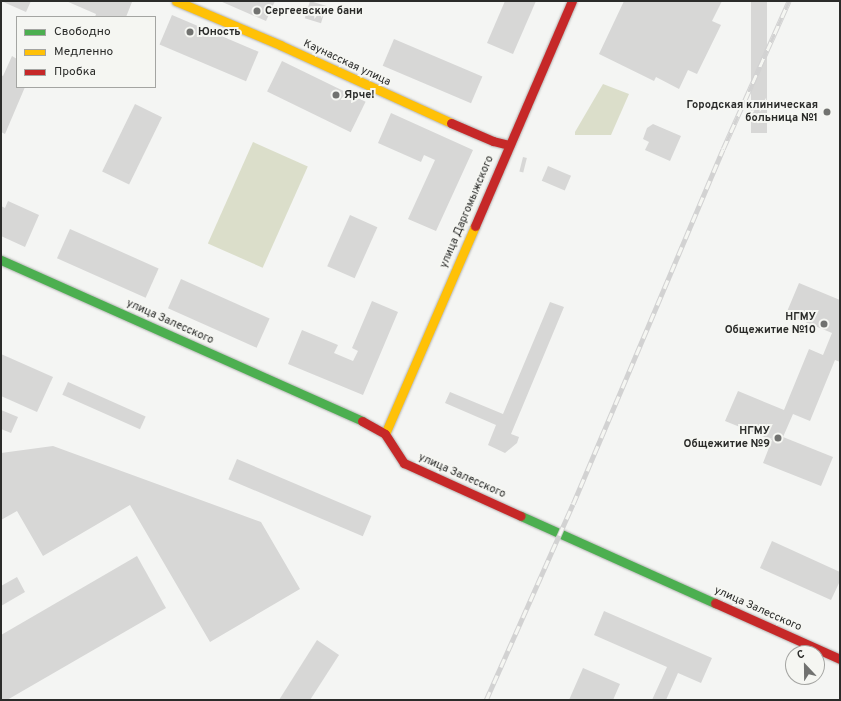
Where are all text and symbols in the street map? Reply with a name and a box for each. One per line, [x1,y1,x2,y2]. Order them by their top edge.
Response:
place label: Сергеевские бани [265,4,363,18]
marker: Сергеевские бани [252,6,262,16]
legend [16,16,156,88]
text: Свободно [54,24,111,40]
place label: Юность [198,25,241,39]
marker: Юность [185,27,195,37]
street label: Каунасская улица [301,37,393,89]
text: Медленно [54,44,113,60]
text: Пробка [54,64,96,80]
place label: Ярче! [344,88,375,102]
marker: Ярче! [331,90,341,100]
place label: Городская клиническая больница №1 [686,99,818,125]
marker: Городская клиническая больница №1 [821,106,833,118]
street label: улица Даргомыжского [437,154,497,270]
street label: улица Залесского [124,297,216,347]
place label: НГМУ Общежитие №10 [725,311,816,337]
marker: НГМУ Общежитие №10 [819,319,829,329]
place label: НГМУ Общежитие №9 [684,425,770,451]
marker: НГМУ Общежитие №9 [773,433,783,443]
street label: улица Залесского [416,451,508,501]
street label: улица Залесского [712,584,804,634]
north arrow [785,645,825,685]
text: С [795,647,807,663]

